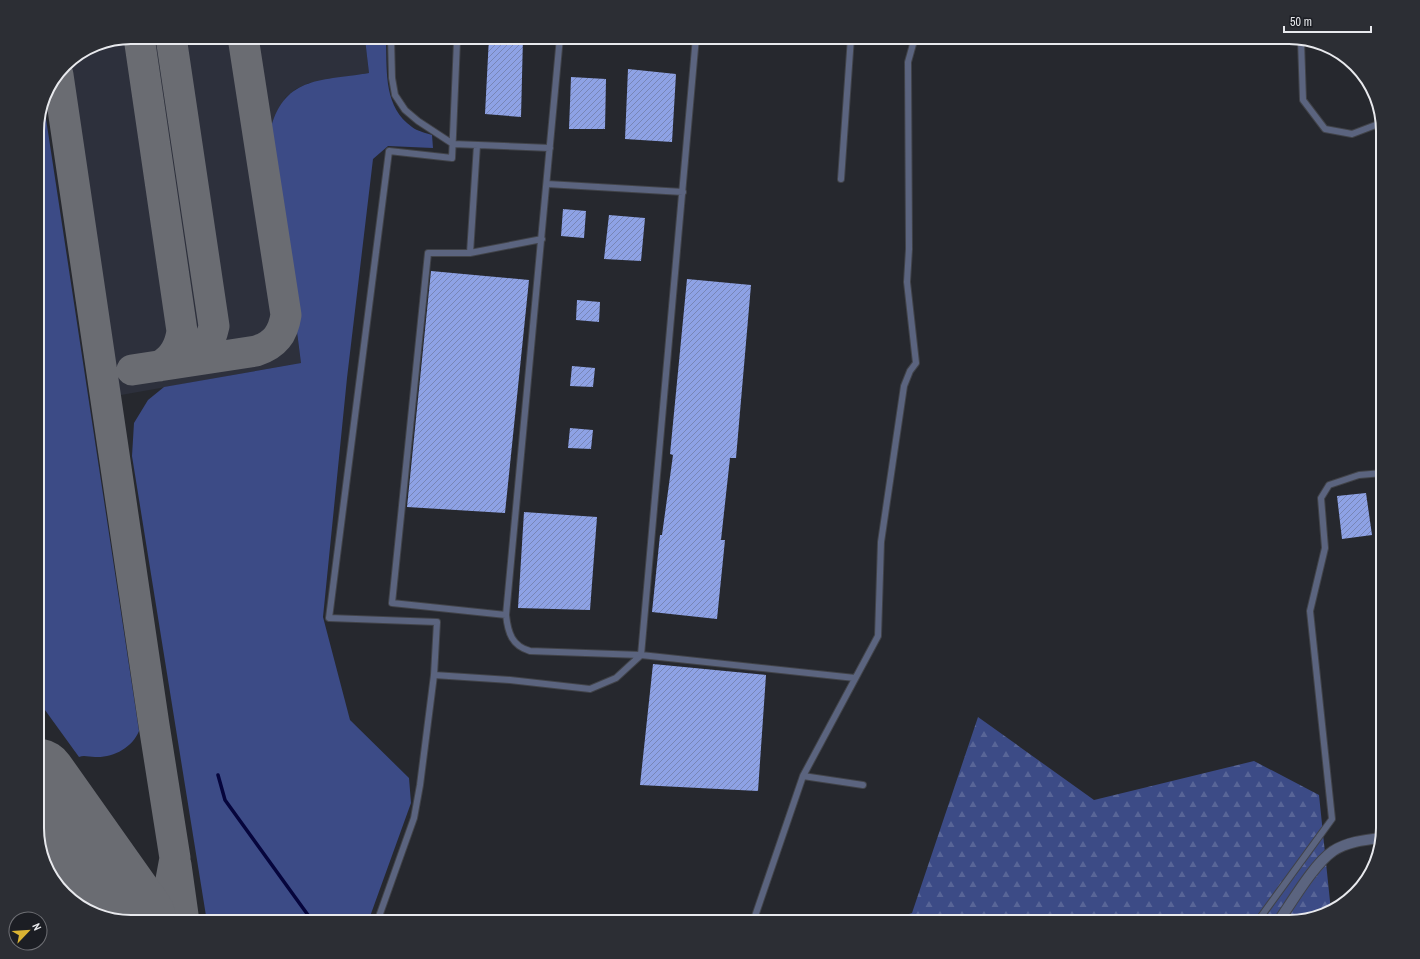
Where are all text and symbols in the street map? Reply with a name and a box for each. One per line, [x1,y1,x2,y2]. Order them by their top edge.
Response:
scale bar [1284,8,1371,34]
text: 50 m [1290,14,1312,30]
north arrow [8,911,48,951]
text: N [29,921,45,933]

